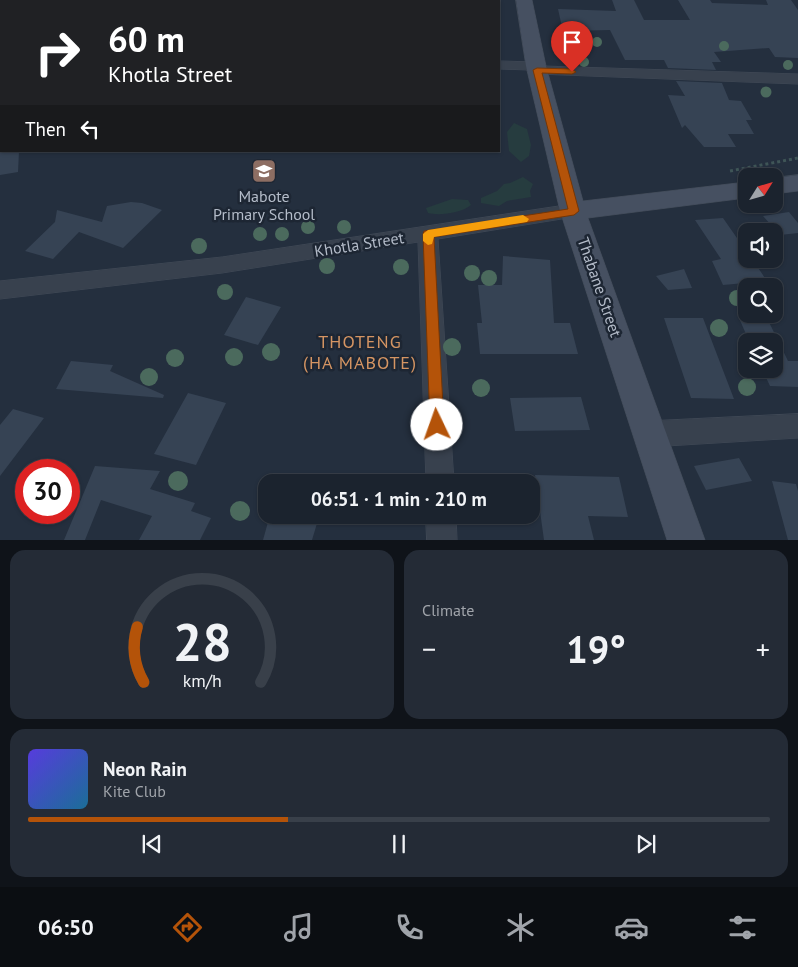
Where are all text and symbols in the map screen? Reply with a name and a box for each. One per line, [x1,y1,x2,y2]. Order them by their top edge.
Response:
text: 60 m [108,16,185,62]
icon: right [25,20,90,85]
pin [551,21,593,72]
icon: arrive [558,28,586,56]
text: Khotla Street [108,60,232,88]
icon: left [76,115,104,143]
text: Then [25,117,66,141]
school or university icon: Mabote Primary School [251,158,277,184]
north arrow [738,168,782,212]
map controls [738,168,783,378]
place label: Mabote Primary School [213,186,315,224]
button: sound [738,223,783,268]
street label: Khotla Street [313,227,406,261]
street label: Thabane Street [574,234,627,340]
button: search [738,278,783,323]
district label: THOTENG (HA MABOTE) [303,330,417,374]
button: layers [738,333,783,378]
position arrow [410,398,462,450]
speed limit sign: 30 [15,459,80,524]
text: 06:51 · 1 min · 210 m [311,487,487,511]
text: Climate [422,600,474,620]
text: 28 [173,608,231,675]
text: 19° [566,624,626,673]
text: − [422,630,436,667]
text: + [756,630,770,667]
text: km/h [182,669,222,692]
text: Neon Rain [103,757,187,781]
text: Kite Club [103,781,166,801]
icon: previous [138,830,166,858]
icon: pause [385,830,413,858]
icon: next [632,830,660,858]
icon: directions [170,910,205,945]
icon: music [281,910,316,945]
icon: phone [392,910,427,945]
icon: climate [503,910,538,945]
icon: car [614,910,649,945]
icon: filters [725,910,760,945]
text: 06:50 [38,913,94,941]

